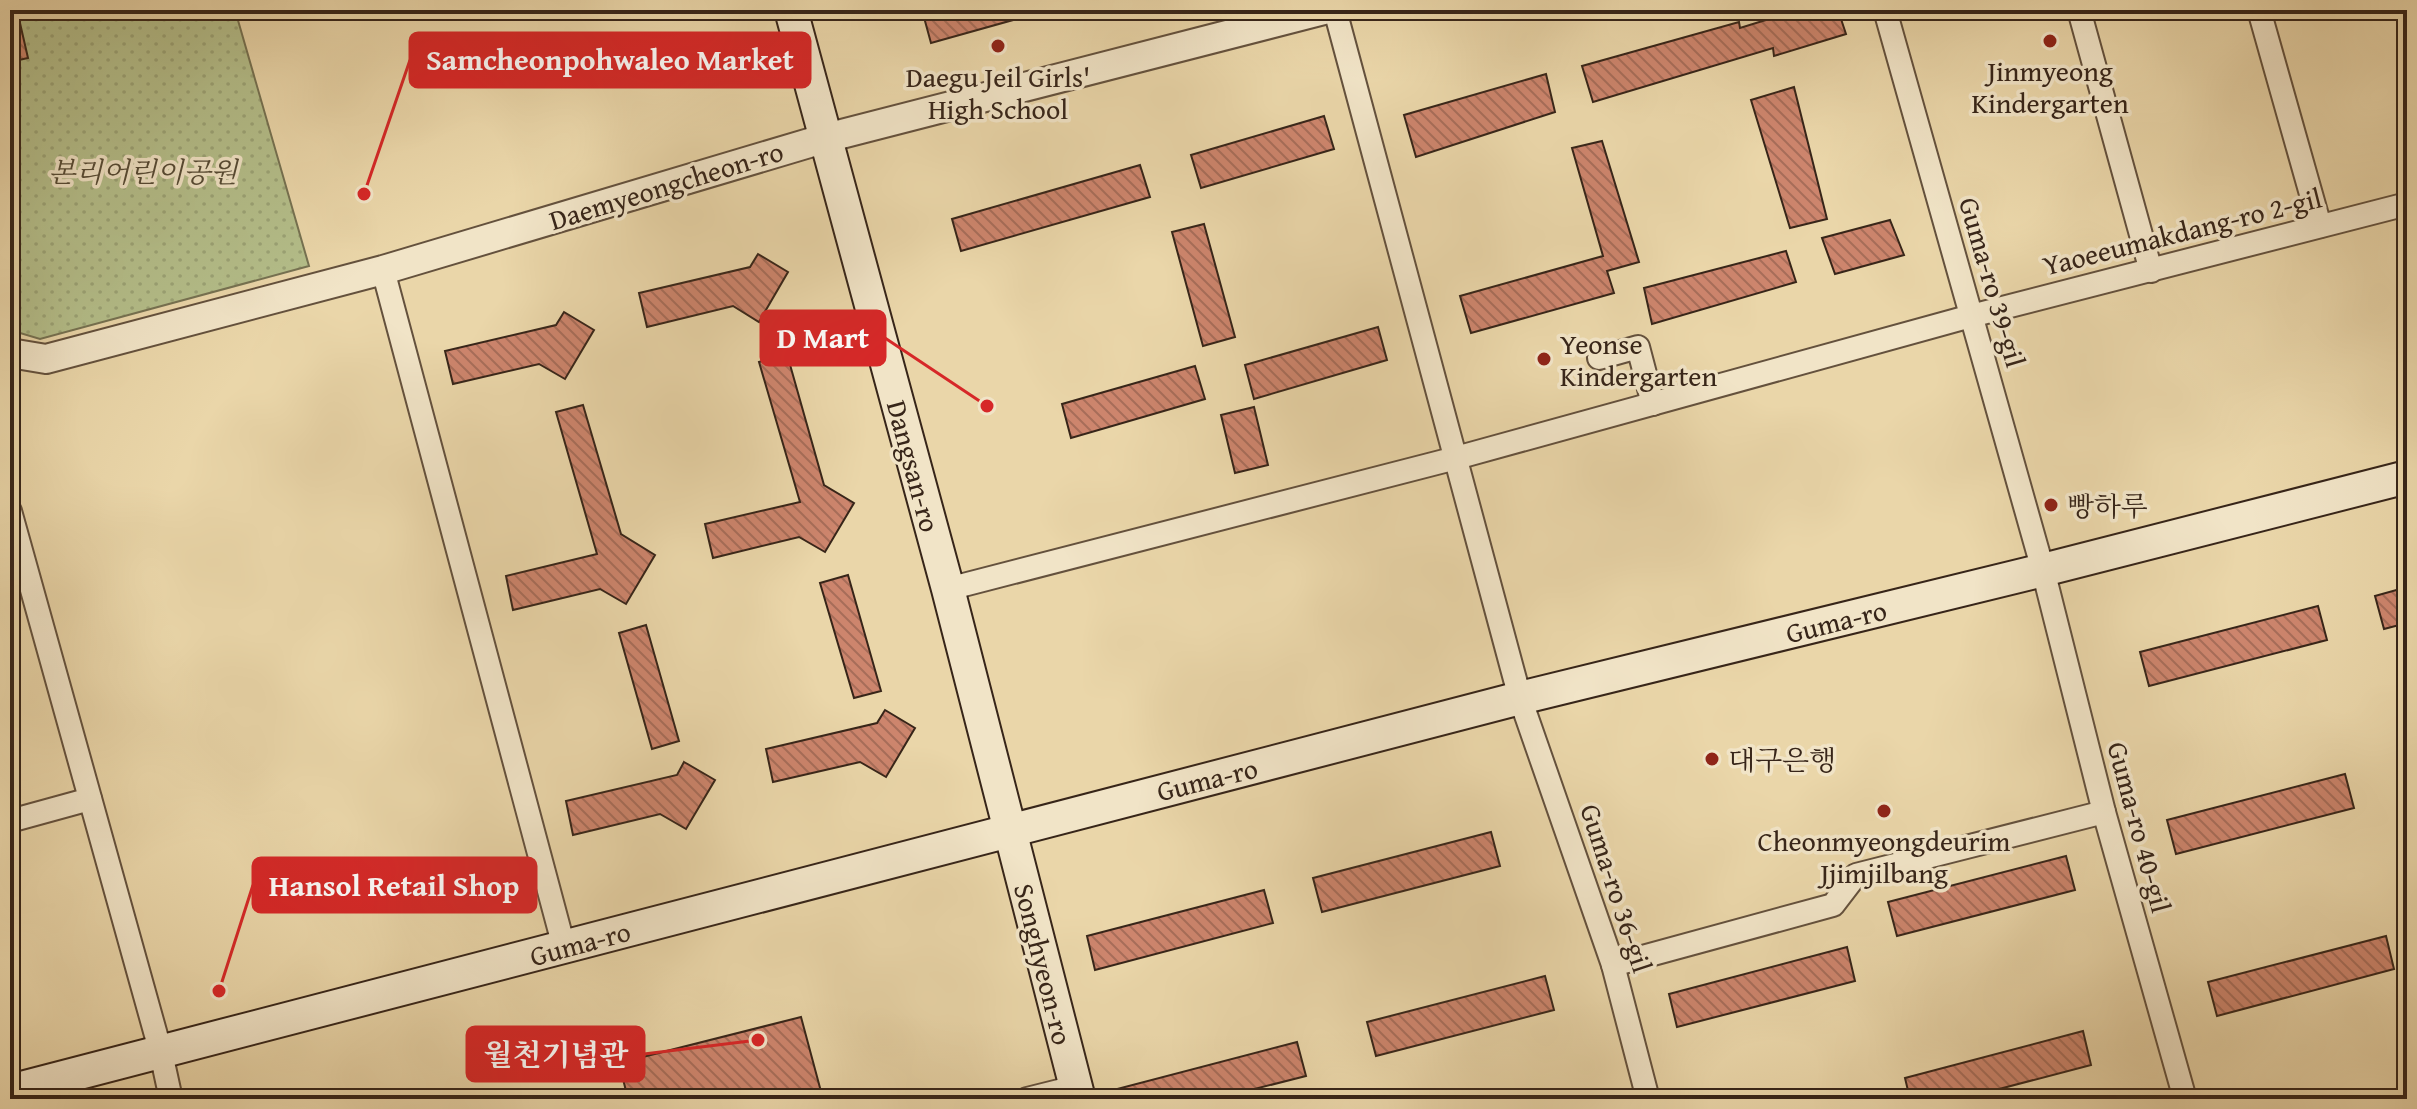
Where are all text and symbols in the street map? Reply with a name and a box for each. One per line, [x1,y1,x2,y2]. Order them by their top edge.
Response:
marker: Jinmyeong Kindergarten [2041,32,2059,50]
callout: Samcheonpohwaleo Market [410,33,810,87]
text: Samcheonpohwaleo Market [426,37,795,81]
marker: Daegu Jeil Girls' High School [989,37,1007,55]
place label: Jinmyeong Kindergarten [1971,50,2129,123]
place label: Daegu Jeil Girls' High School [906,56,1090,129]
street label: Daemyeongcheon-ro [544,130,788,240]
park label: 본리어린이공원 [48,151,240,192]
street label: Yaoeeumakdang-ro 2-gil [2038,176,2326,286]
street label: Guma-ro 39-gil [1949,192,2037,372]
callout: D Mart [761,311,885,365]
text: D Mart [777,315,870,359]
place label: Yeonse Kindergarten [1560,323,1718,396]
marker: Yeonse Kindergarten [1535,350,1553,368]
street label: Dangsan-ro [877,396,951,536]
place label: 빵하루 [2067,485,2148,526]
marker: 빵하루 [2042,496,2060,514]
street label: Guma-ro [1781,589,1891,653]
street label: Guma-ro 40-gil [2098,737,2183,917]
place label: 대구은행 [1728,739,1836,780]
street label: Guma-ro [1152,747,1262,811]
marker: 대구은행 [1703,750,1721,768]
street label: Guma-ro 36-gil [1570,798,1664,978]
marker: Cheonmyeongdeurim Jjimjilbang [1875,802,1893,820]
place label: Cheonmyeongdeurim Jjimjilbang [1758,820,2011,893]
callout: Hansol Retail Shop [253,858,536,912]
text: Hansol Retail Shop [269,863,519,907]
street label: Songhyeon-ro [1004,879,1084,1049]
street label: Guma-ro [525,910,635,976]
callout: 월천기념관 [467,1027,644,1081]
text: 월천기념관 [484,1032,628,1076]

